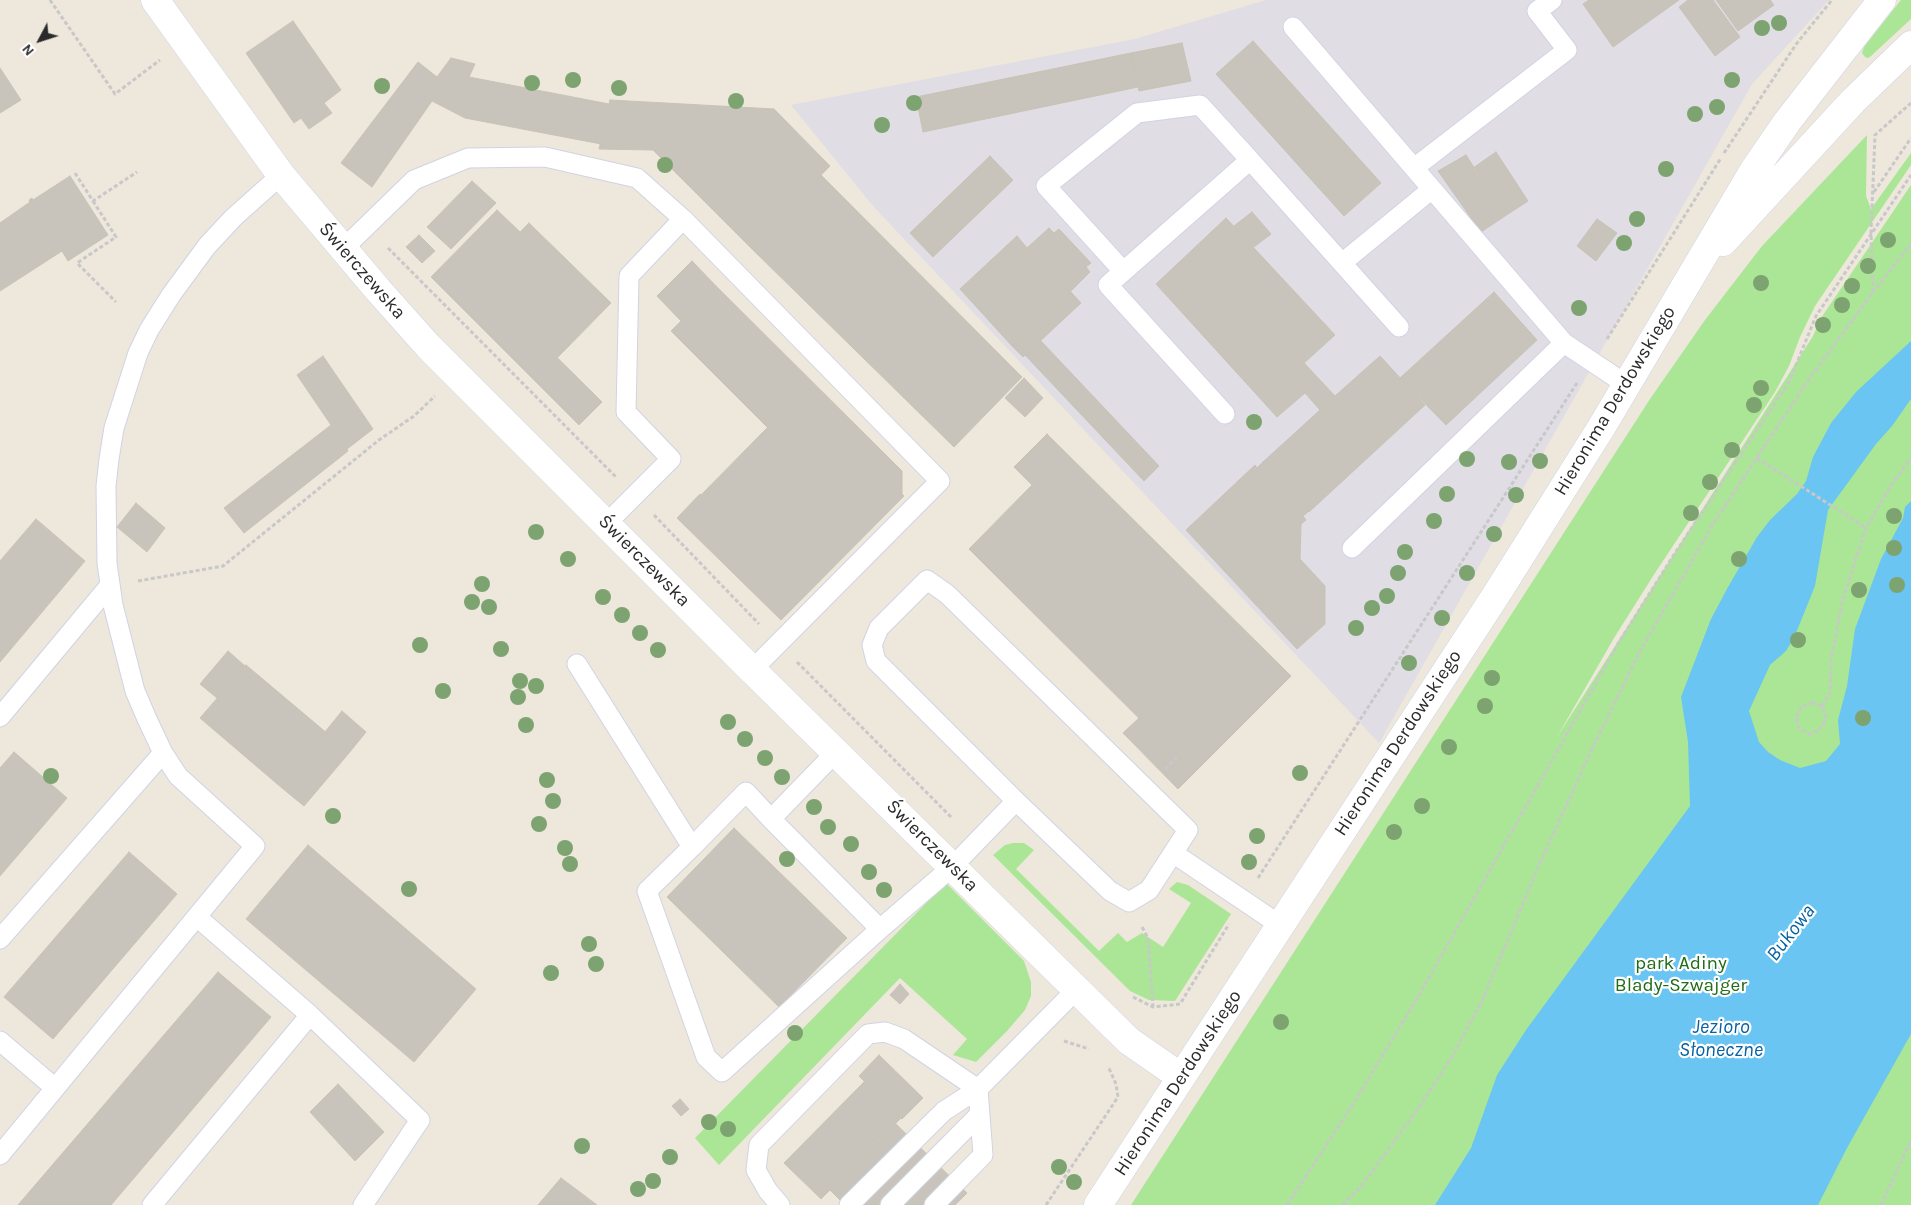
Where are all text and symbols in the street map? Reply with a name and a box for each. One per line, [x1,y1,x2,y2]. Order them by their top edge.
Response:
north arrow [15,15,65,65]
text: N [18,41,38,59]
street label: Świerczewska [314,218,410,324]
street label: Hieronima Derdowskiego [1549,302,1681,500]
street label: Świerczewska [593,510,695,612]
street label: Hieronima Derdowskiego [1329,646,1467,840]
street label: Świerczewska [881,795,983,897]
water label: Bukowa [1761,900,1821,966]
park label: park Adiny Blady-Szwajger [1615,953,1747,997]
street label: Hieronima Derdowskiego [1109,986,1247,1180]
water label: Jezioro Słoneczne [1679,1015,1763,1062]

